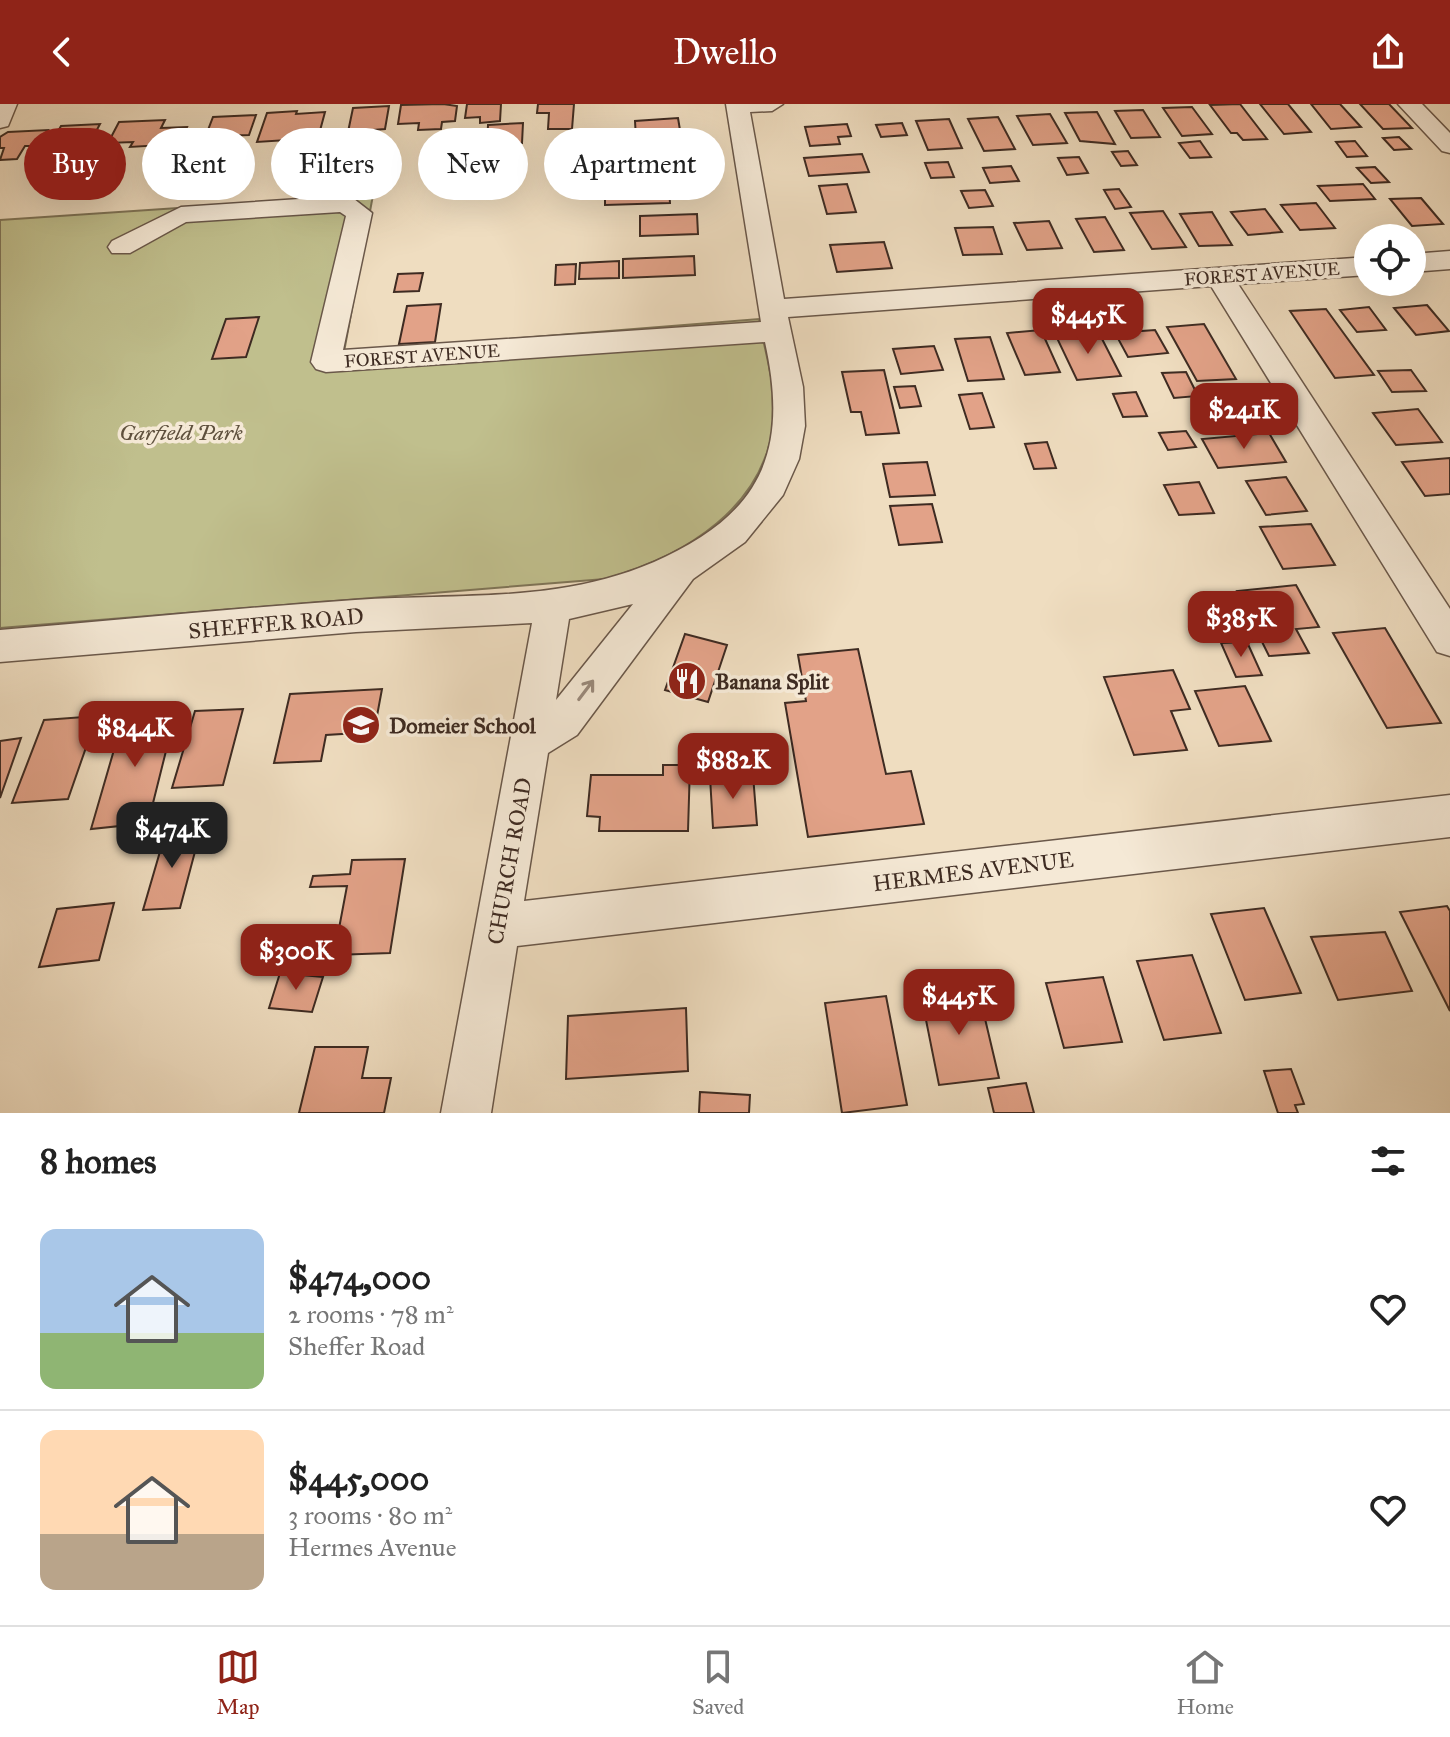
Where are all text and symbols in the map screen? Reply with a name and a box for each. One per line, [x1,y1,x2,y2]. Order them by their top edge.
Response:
icon: back [40,30,84,74]
text: Dwello [673,30,777,74]
icon: share [1366,30,1410,74]
chip: Buy [24,128,126,200]
chip: Rent [142,128,255,200]
chip: Filters [271,128,402,200]
chip: New [418,128,528,200]
chip: Apartment [544,128,725,200]
map controls [1354,224,1426,296]
button: locate [1354,224,1426,296]
street label: FOREST AVENUE [1183,258,1341,290]
pin: $445K [1032,288,1144,356]
text: $445K [1050,298,1126,330]
street label: FOREST AVENUE [343,340,501,372]
pin: $241K [1188,383,1300,451]
text: $241K [1208,393,1280,425]
park label: Garfield Park [119,419,243,446]
pin: $385K [1185,591,1297,659]
text: $385K [1206,601,1276,633]
street label: SHEFFER ROAD [187,602,365,645]
restaurant icon: Banana Split [666,660,708,702]
place label: Banana Split [715,668,829,695]
one-way arrow [578,680,595,702]
pin: $844K [79,701,191,769]
school or university icon: Domeier School [340,704,382,746]
text: $844K [97,711,173,743]
place label: Domeier School [389,712,537,739]
pin: $882K [677,733,789,801]
text: $882K [696,743,770,775]
street label: CHURCH ROAD [482,776,537,947]
pin: $474K [116,802,228,870]
text: $474K [134,812,210,844]
street label: HERMES AVENUE [871,846,1075,897]
pin: $300K [240,924,352,992]
text: $300K [259,934,333,966]
pin: $445K [903,969,1015,1037]
text: $445K [921,979,997,1011]
icon: filters [1366,1139,1410,1183]
text: 8 homes [40,1141,156,1182]
text: $474,000 [288,1257,431,1298]
icon: home [104,1261,200,1357]
icon: heart [1366,1287,1410,1331]
text: 2 rooms · 78 m² [288,1298,453,1330]
text: Sheffer Road [288,1330,425,1362]
text: $445,000 [288,1458,429,1499]
icon: home [104,1462,200,1558]
icon: heart [1366,1488,1410,1532]
text: 3 rooms · 80 m² [288,1499,452,1531]
text: Hermes Avenue [288,1531,457,1563]
tab: Map [216,1645,260,1720]
tab: Saved [692,1645,744,1720]
tab: Home [1176,1645,1234,1720]

